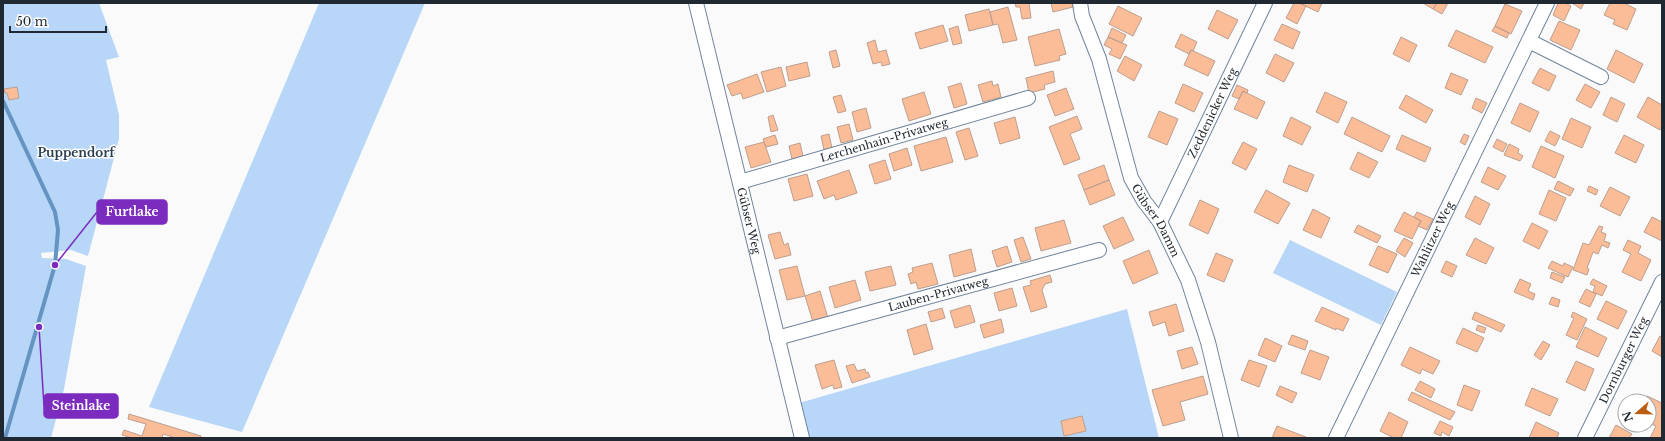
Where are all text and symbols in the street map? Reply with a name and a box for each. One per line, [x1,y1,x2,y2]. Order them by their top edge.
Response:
scale bar [10,8,106,34]
text: 50 m [16,14,48,29]
street label: Zeddenicker Weg [1185,65,1240,160]
street label: Lerchenhain-Privatweg [819,115,950,165]
district label: Puppendorf [37,145,116,160]
street label: Gübser Damm [1129,181,1183,259]
street label: Gübser Weg [734,186,764,256]
street label: Wahlitzer Weg [1408,199,1457,280]
callout: Furtlake [97,200,167,224]
text: Furtlake [105,204,159,219]
street label: Lauben-Privatweg [887,274,990,314]
street label: Dornburger Weg [1596,314,1651,406]
north arrow [1617,393,1657,433]
callout: Steinlake [44,394,118,418]
text: Steinlake [52,398,110,413]
text: N [1619,409,1636,424]

